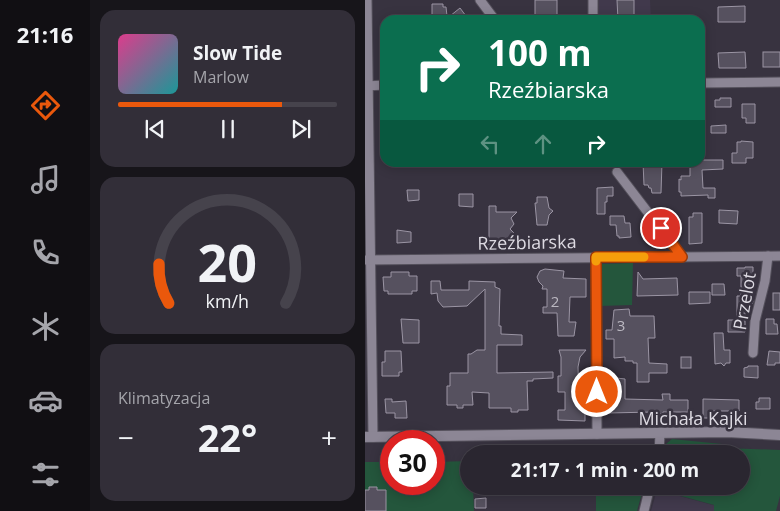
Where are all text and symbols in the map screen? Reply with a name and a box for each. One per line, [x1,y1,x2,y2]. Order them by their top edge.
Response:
text: 21:16 [17,19,73,49]
text: 100 m [488,29,592,76]
icon: right [405,35,470,100]
text: Slow Tide [193,40,282,66]
text: Marlow [193,66,249,88]
text: Rzeźbiarska [488,74,609,104]
icon: directions [28,88,63,123]
icon: previous [141,115,169,143]
icon: pause [214,115,242,143]
icon: next [287,115,315,143]
icon: left [476,130,504,158]
icon: ahead [529,130,557,158]
icon: right [582,130,610,158]
icon: music [28,162,63,197]
pin [640,207,682,249]
icon: arrive [647,214,675,242]
text: 20 [198,226,257,297]
street label: Rzeźbiarska [477,229,577,255]
icon: phone [28,235,63,270]
street label: Przelot [727,270,761,332]
text: km/h [206,289,249,313]
house number: 2 [551,291,559,311]
icon: climate [28,309,63,344]
house number: 3 [617,315,625,335]
position arrow [570,365,622,417]
icon: car [28,383,63,418]
text: Klimatyzacja [118,387,210,409]
street label: Michała Kajki [638,406,748,430]
text: 22° [198,411,257,463]
text: − [118,418,134,456]
text: + [321,418,337,456]
speed limit sign: 30 [380,430,445,495]
icon: filters [28,457,63,492]
text: 21:17 · 1 min · 200 m [511,457,699,483]

